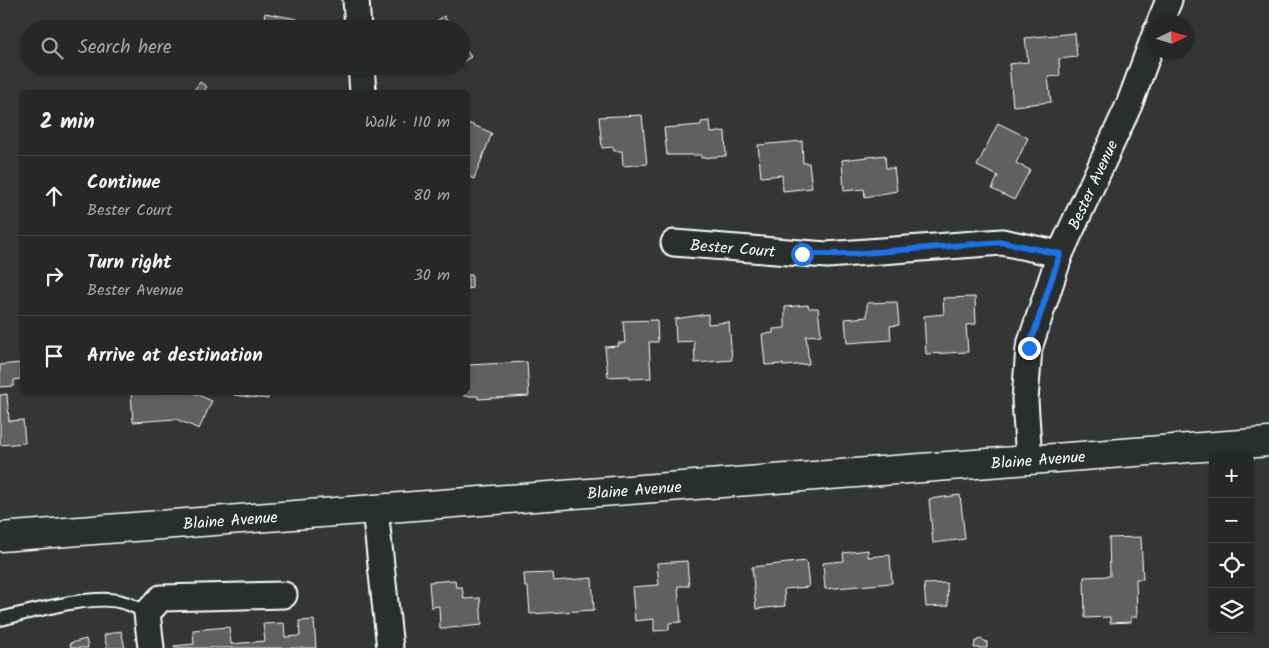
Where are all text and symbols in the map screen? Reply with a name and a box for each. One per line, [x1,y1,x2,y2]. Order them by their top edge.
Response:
north arrow [1149,15,1194,60]
search box [20,20,470,75]
text: Search here [78,33,172,63]
icon: search [38,34,66,62]
text: 2 min [40,106,95,139]
text: Walk · 110 m [365,110,450,135]
street label: Bester Avenue [1062,136,1125,234]
text: Continue [87,168,160,198]
icon: ahead [40,182,68,210]
text: 80 m [413,183,450,208]
text: Bester Court [87,198,172,223]
street label: Bester Court [689,233,777,265]
route start [791,243,814,266]
text: Turn right [87,248,172,278]
icon: right [40,262,68,290]
text: 30 m [414,263,450,288]
text: Bester Avenue [87,278,183,303]
route end [1018,337,1041,360]
text: Arrive at destination [87,341,263,371]
icon: arrive [40,342,68,370]
street label: Blaine Avenue [990,445,1086,477]
map controls [1209,453,1254,633]
button: + [1209,453,1254,498]
street label: Blaine Avenue [586,475,683,507]
button: − [1209,498,1254,543]
street label: Blaine Avenue [182,505,279,537]
button: locate [1209,543,1254,588]
button: layers [1209,588,1254,633]

